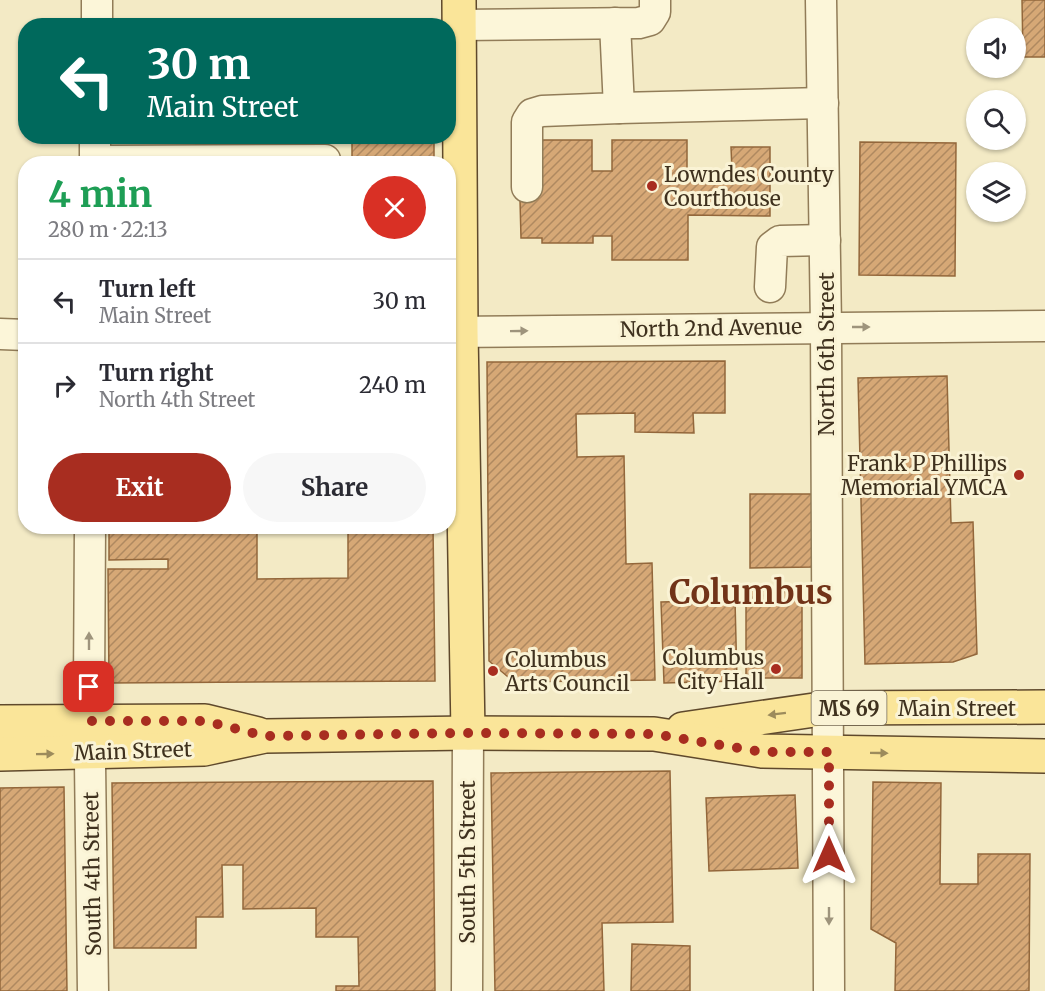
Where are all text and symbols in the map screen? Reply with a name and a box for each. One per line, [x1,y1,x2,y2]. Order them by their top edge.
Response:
map controls [966,18,1026,222]
button: sound [966,18,1026,78]
text: 30 m [147,38,251,90]
icon: left [48,42,126,120]
text: Main Street [147,90,299,124]
button: search [966,90,1026,150]
place label: Lowndes County Courthouse [664,161,834,212]
button: layers [966,162,1026,222]
text: 4 min [48,172,152,217]
button: close [363,176,426,239]
marker: Lowndes County Courthouse [645,179,659,193]
text: 280 m · 22:13 [48,217,168,242]
street label: North 6th Street [813,272,840,436]
text: Turn left [99,275,196,303]
icon: left [48,285,81,318]
text: 30 m [372,287,426,315]
text: Main Street [99,303,211,328]
street label: North 2nd Avenue [620,313,802,343]
one-way arrow [852,322,871,332]
one-way arrow [510,326,529,335]
text: Turn right [99,359,213,387]
icon: right [48,369,81,402]
text: 240 m [359,371,426,399]
text: North 4th Street [99,387,255,412]
place label: Frank P Phillips Memorial YMCA [841,450,1007,501]
button: Exit [48,453,231,522]
button: Share [243,453,426,522]
marker: Frank P Phillips Memorial YMCA [1012,468,1026,482]
district label: Columbus [669,572,833,613]
one-way arrow [84,632,94,651]
place label: Columbus City Hall [662,644,764,695]
place label: Columbus Arts Council [504,646,630,697]
pin [63,661,114,712]
marker: Columbus City Hall [769,662,783,676]
marker: Columbus Arts Council [486,664,500,678]
icon: arrive [72,670,105,703]
road number: MS 69 [812,691,886,725]
street label: Main Street [898,695,1016,722]
one-way arrow [767,709,786,719]
street label: Main Street [74,735,192,767]
one-way arrow [870,748,889,758]
one-way arrow [35,749,54,759]
street label: South 5th Street [454,780,481,944]
street label: South 4th Street [77,792,107,956]
position arrow [797,823,861,887]
one-way arrow [824,906,834,925]

